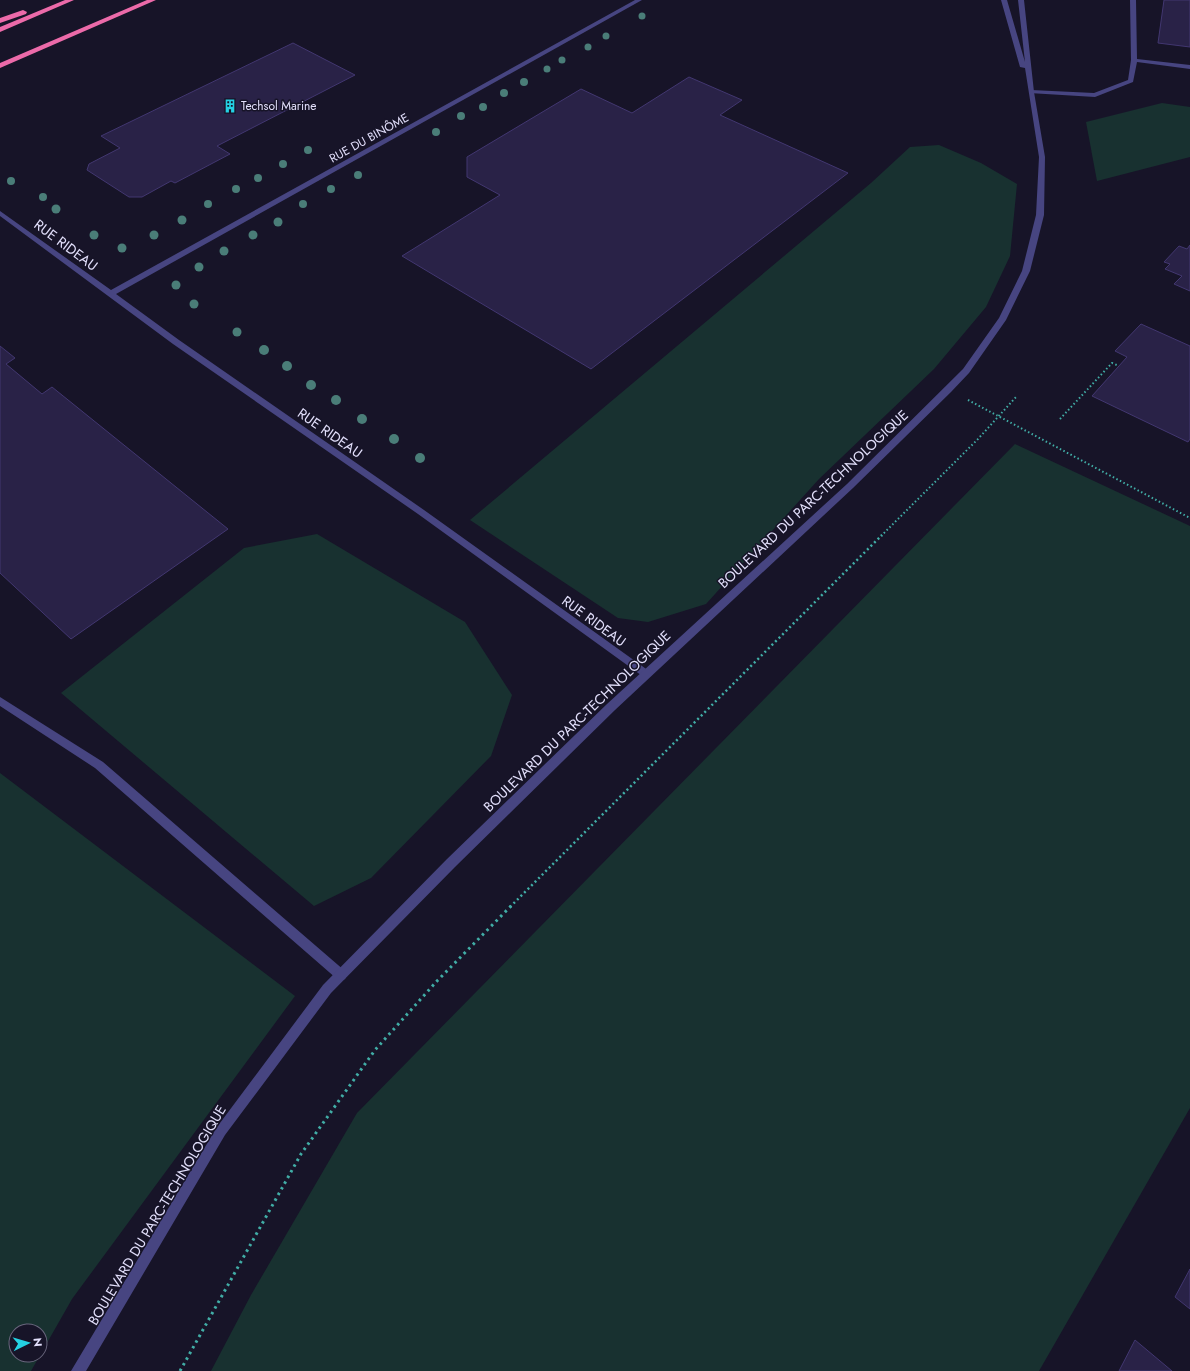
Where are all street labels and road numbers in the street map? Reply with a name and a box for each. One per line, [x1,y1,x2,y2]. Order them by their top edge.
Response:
street label: RUE DU BINÔME [326,109,412,167]
street label: RUE RIDEAU [30,214,102,276]
street label: RUE RIDEAU [294,403,366,463]
street label: BOULEVARD DU PARC-TECHNOLOGIQUE [713,405,913,593]
street label: RUE RIDEAU [558,591,630,651]
street label: BOULEVARD DU PARC-TECHNOLOGIQUE [479,626,675,816]
street label: BOULEVARD DU PARC-TECHNOLOGIQUE [83,1101,231,1329]

